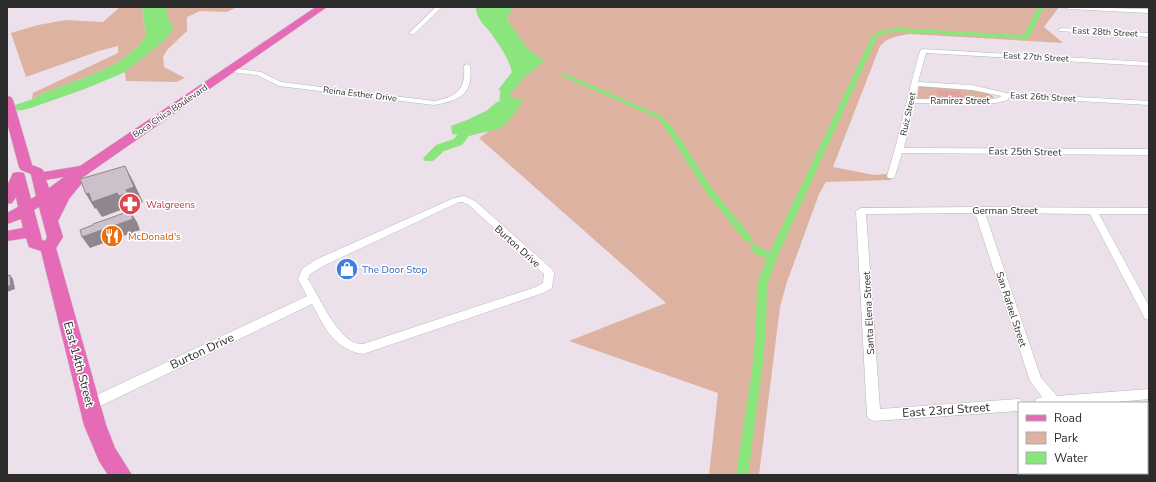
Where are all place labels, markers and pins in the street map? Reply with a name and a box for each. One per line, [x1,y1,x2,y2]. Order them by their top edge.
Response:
pharmacy icon: Walgreens [117,191,143,217]
place label: Walgreens [146,198,195,212]
restaurant icon: McDonald's [99,223,125,249]
place label: McDonald's [128,230,181,244]
shop icon: The Door Stop [334,256,360,282]
place label: The Door Stop [362,263,427,277]

